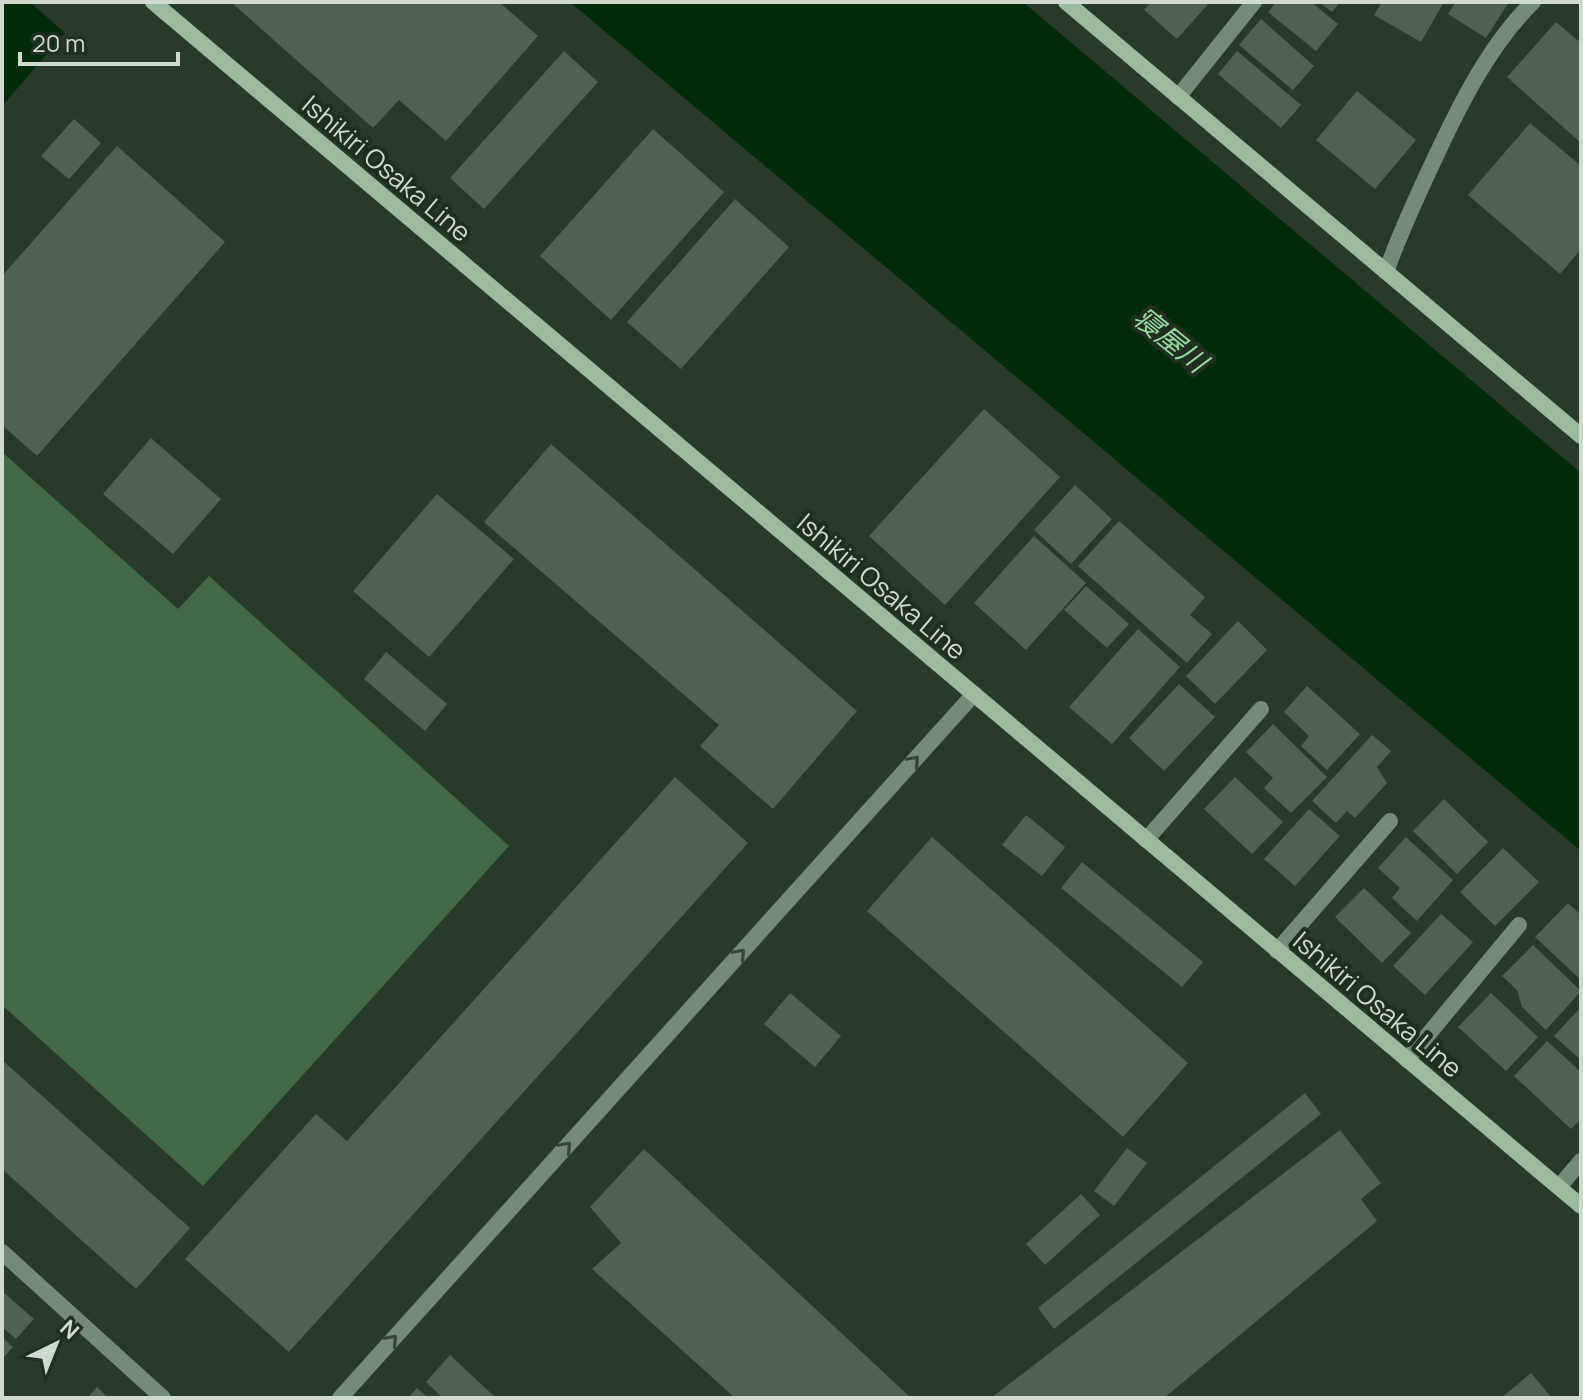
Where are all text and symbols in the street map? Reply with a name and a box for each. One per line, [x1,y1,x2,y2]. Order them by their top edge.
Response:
scale bar [20,16,178,66]
text: 20 m [32,26,85,59]
street label: Ishikiri Osaka Line [295,87,479,249]
water label: 寝屋川 [1126,298,1218,382]
street label: Ishikiri Osaka Line [790,505,974,667]
one-way arrow [904,755,919,770]
street label: Ishikiri Osaka Line [1286,923,1470,1085]
one-way arrow [730,948,745,963]
one-way arrow [557,1142,571,1156]
north arrow [16,1304,96,1384]
text: N [54,1313,86,1346]
one-way arrow [382,1335,397,1349]

